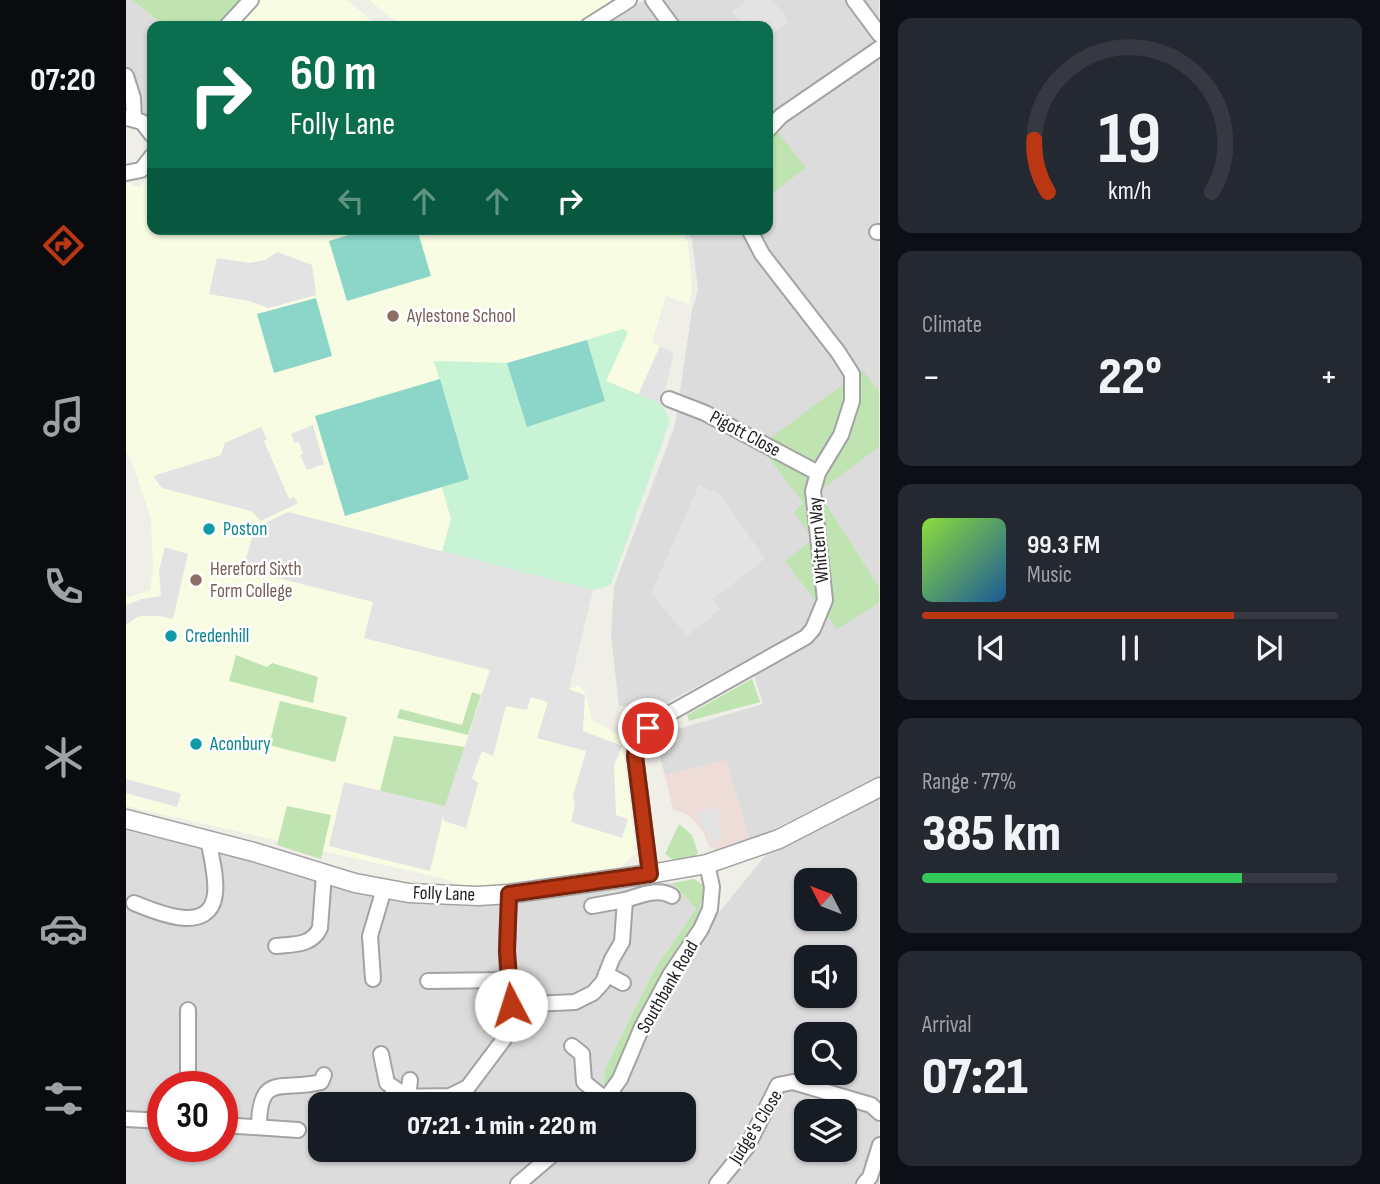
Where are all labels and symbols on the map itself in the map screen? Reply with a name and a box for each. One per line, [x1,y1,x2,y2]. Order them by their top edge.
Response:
place label: Aylestone School [406,305,516,328]
marker: Aylestone School [385,308,401,324]
street label: Pigott Close [706,406,784,462]
street label: Whittern Way [804,495,834,584]
place label: Poston [223,518,267,541]
marker: Poston [201,521,217,537]
place label: Hereford Sixth Form College [210,558,302,603]
marker: Hereford Sixth Form College [188,572,204,588]
place label: Credenhill [185,625,249,648]
marker: Credenhill [163,628,179,644]
pin [618,698,678,758]
place label: Aconbury [209,733,271,756]
marker: Aconbury [188,736,204,752]
north arrow [794,868,858,931]
street label: Folly Lane [412,881,476,907]
street label: Southbank Road [632,937,704,1037]
position arrow [474,968,548,1042]
speed limit sign: 30 [147,1071,238,1162]
street label: Judge's Close [724,1086,788,1169]

